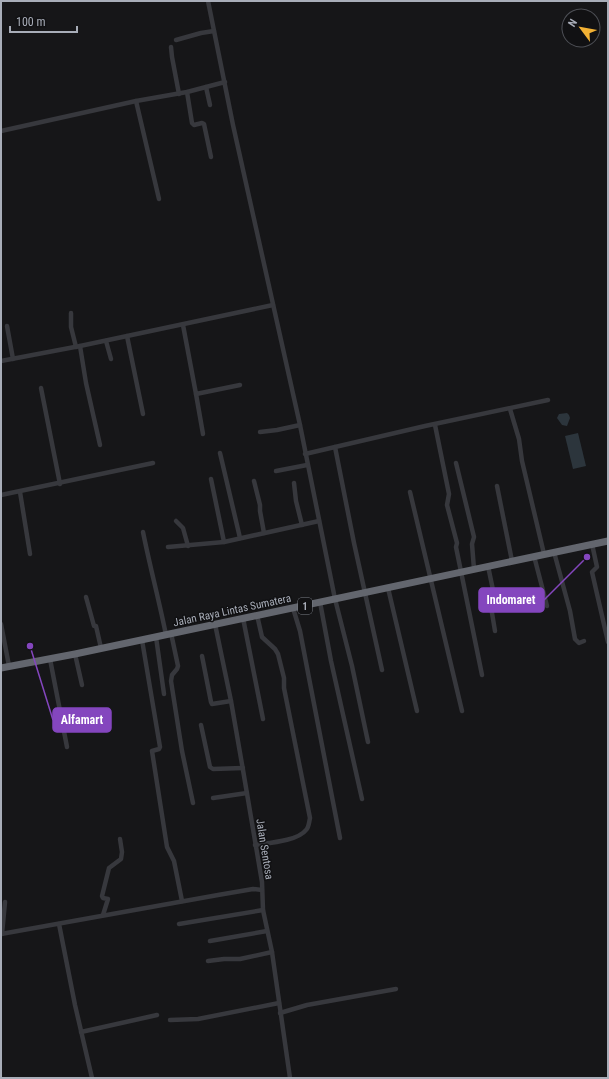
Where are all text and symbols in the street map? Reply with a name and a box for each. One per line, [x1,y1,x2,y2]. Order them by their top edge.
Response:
scale bar [10,8,77,34]
north arrow [561,8,601,48]
text: 100 m [16,15,46,29]
text: N [566,16,580,29]
callout: Indomaret [479,588,544,612]
street label: Jalan Raya Lintas Sumatera [172,592,292,629]
text: Indomaret [487,593,536,607]
road number: 1 [298,598,312,614]
callout: Alfamart [53,708,111,732]
text: Alfamart [61,713,103,727]
street label: Jalan Sentosa [253,818,276,880]

